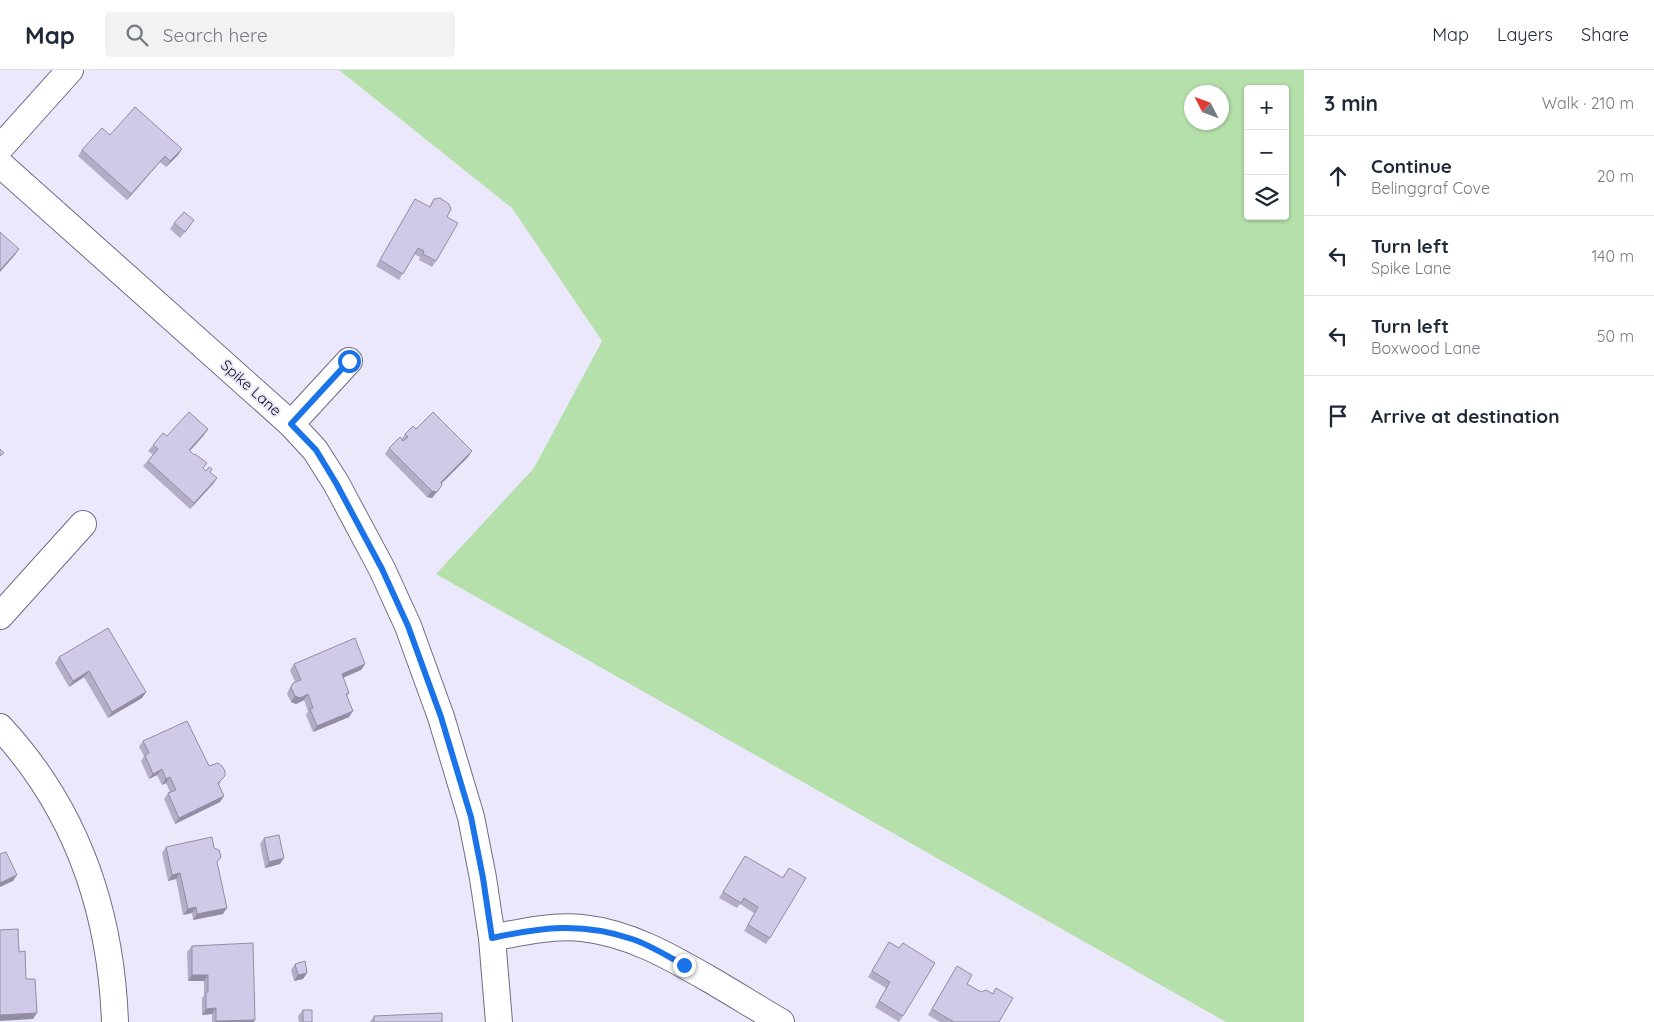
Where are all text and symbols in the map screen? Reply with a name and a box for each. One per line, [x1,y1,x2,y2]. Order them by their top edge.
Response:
search box [105,12,455,57]
text: Map [25,20,75,50]
icon: search [123,21,151,49]
text: Search here [163,23,268,47]
text: Map [1432,23,1469,46]
text: Layers [1497,23,1553,46]
text: Share [1581,23,1629,46]
north arrow [1184,85,1229,130]
map controls [1244,85,1289,220]
button: + [1244,85,1289,130]
text: 3 min [1324,90,1378,116]
text: Walk · 210 m [1542,93,1634,113]
button: − [1244,130,1289,175]
text: Continue [1371,154,1452,178]
icon: ahead [1324,162,1352,190]
text: 20 m [1597,166,1634,186]
button: layers [1244,175,1289,220]
text: Belinggraf Cove [1371,178,1490,198]
text: Turn left [1371,234,1449,258]
icon: left [1324,242,1352,270]
text: 140 m [1591,246,1634,266]
text: Spike Lane [1371,258,1451,278]
text: Turn left [1371,314,1449,338]
icon: left [1324,322,1352,350]
text: 50 m [1597,326,1634,346]
text: Boxwood Lane [1371,338,1481,358]
route start [338,350,361,373]
street label: Spike Lane [217,355,286,420]
icon: arrive [1324,402,1352,430]
text: Arrive at destination [1371,404,1560,428]
route end [673,954,696,977]

